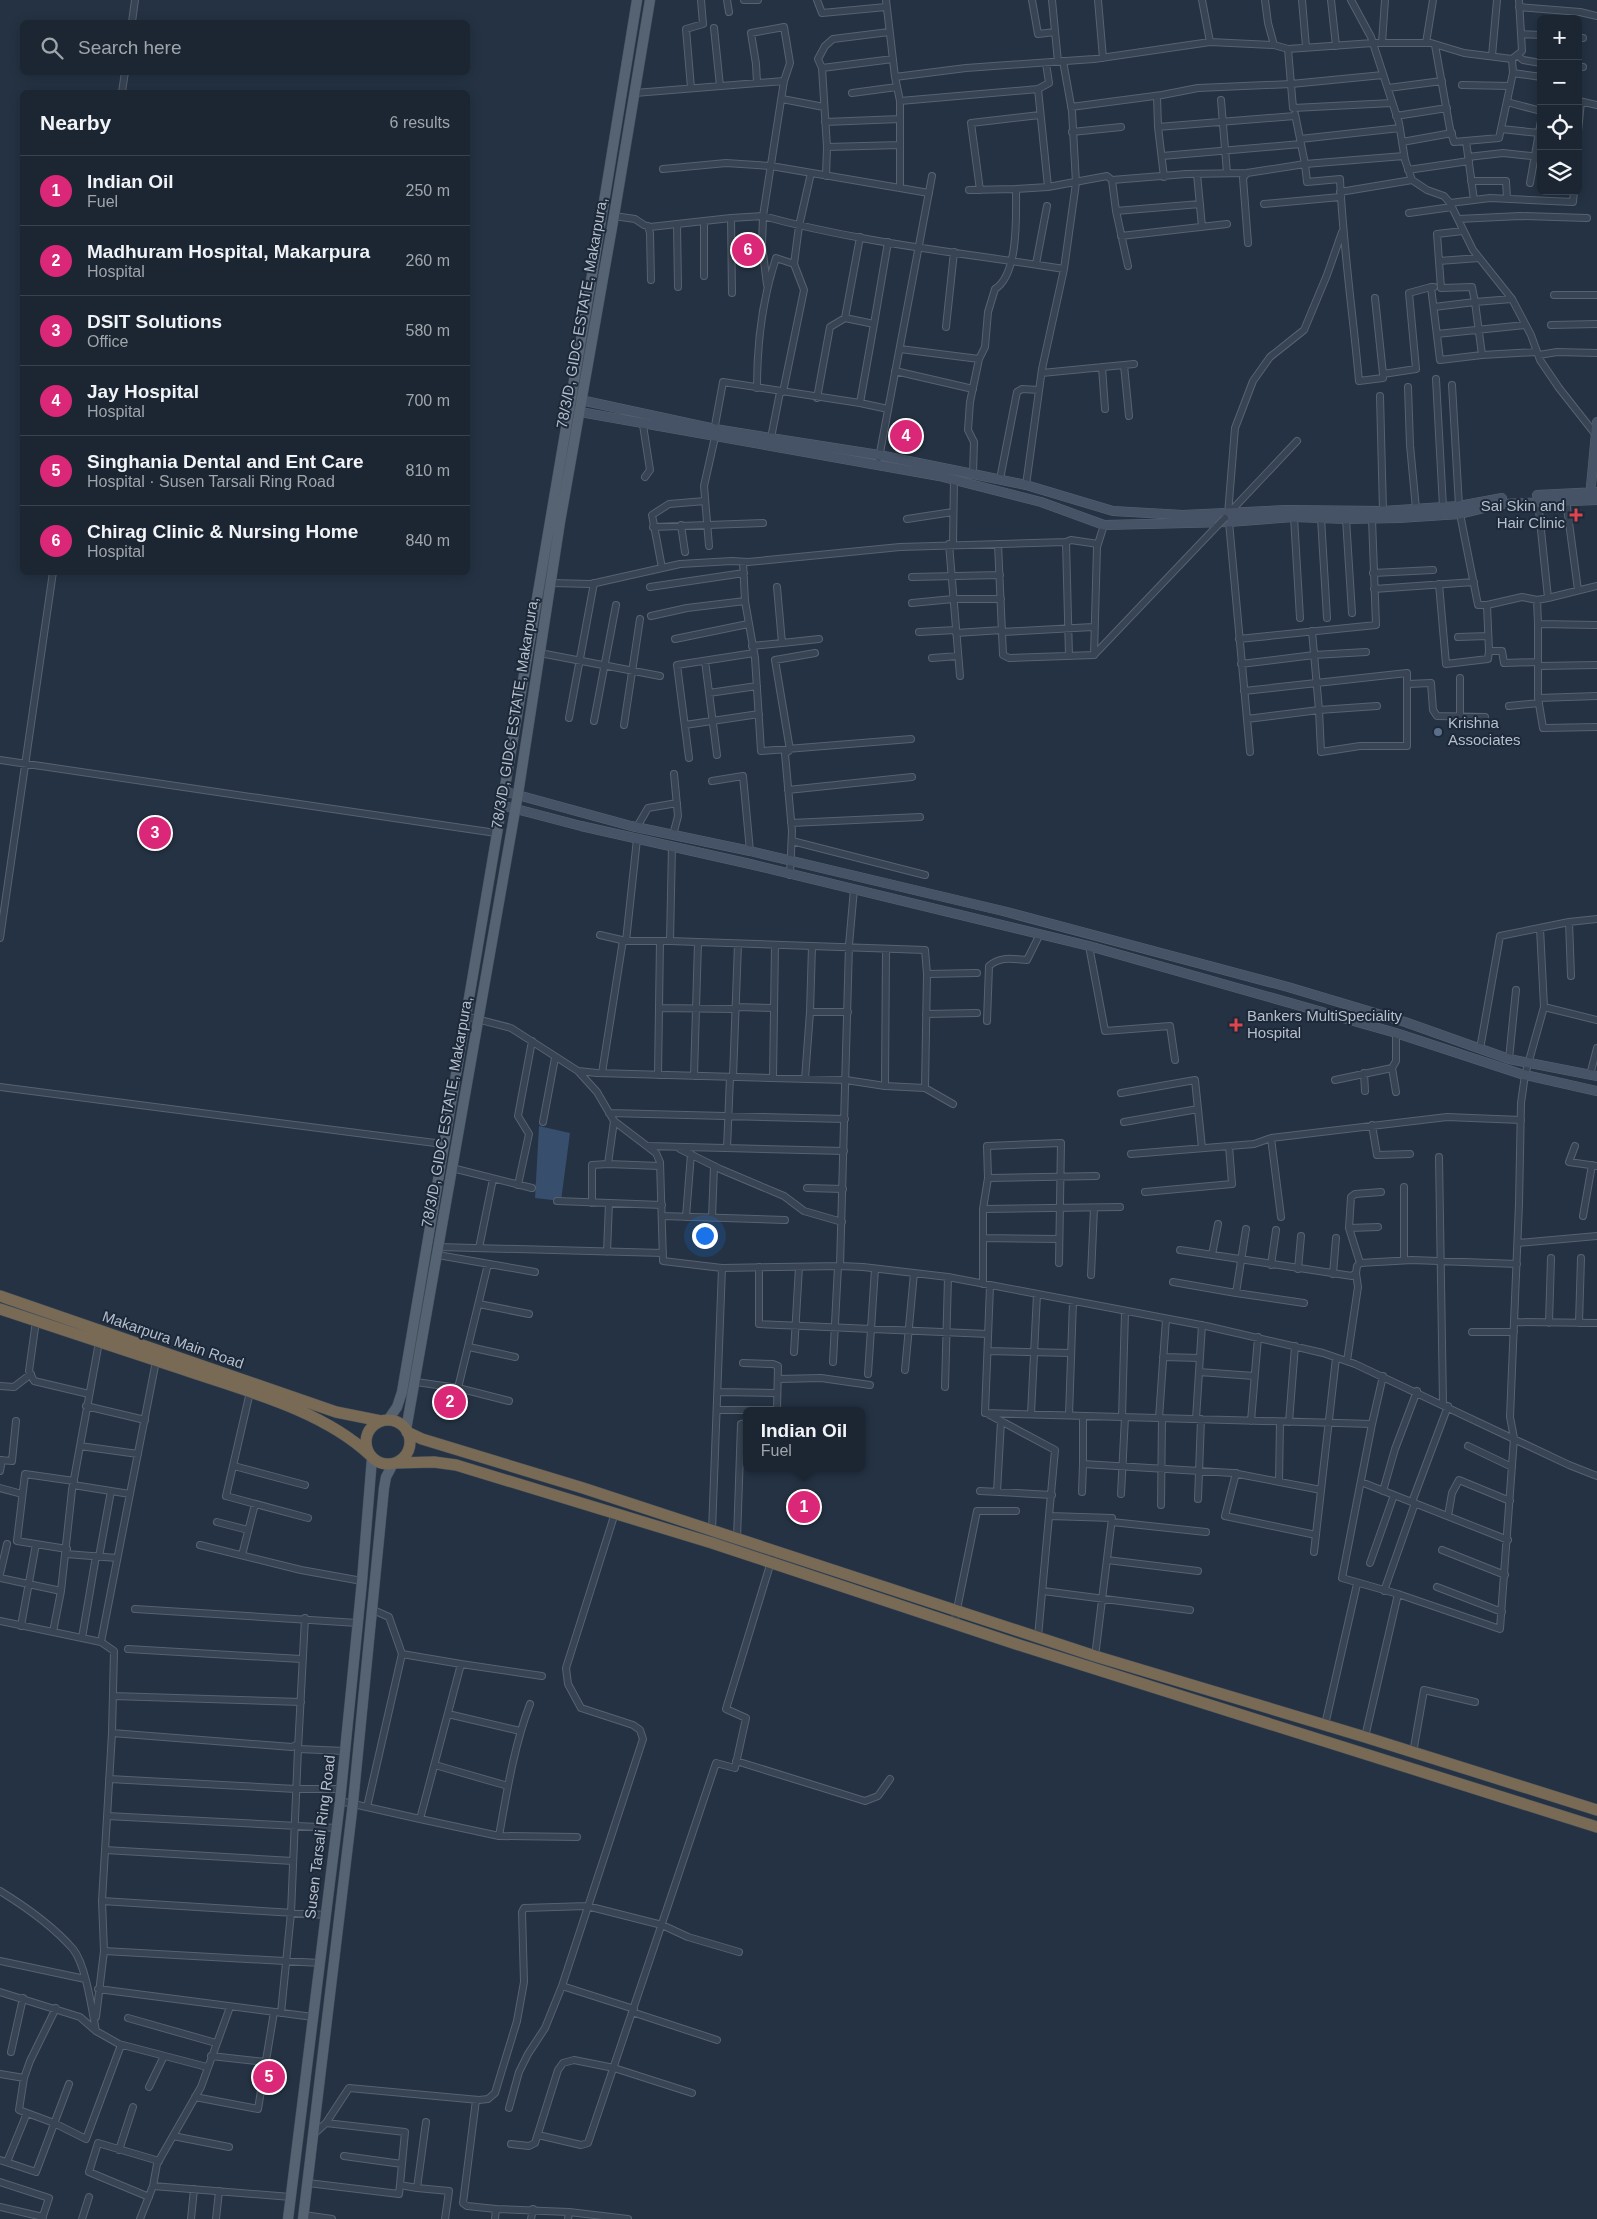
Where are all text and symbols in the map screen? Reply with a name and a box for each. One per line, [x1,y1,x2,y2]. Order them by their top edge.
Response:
map controls [1537,15,1582,195]
button: + [1537,15,1582,60]
search box [20,20,470,75]
icon: search [38,34,66,62]
text: Search here [78,37,182,58]
button: − [1537,60,1582,105]
button: locate [1537,105,1582,150]
text: Nearby [40,111,111,134]
text: 6 results [390,114,450,131]
button: layers [1537,150,1582,195]
text: Indian Oil [87,171,174,192]
text: 1 [52,182,60,199]
text: 250 m [406,182,450,199]
text: Fuel [87,193,118,210]
street label: 78/3/D, GIDC ESTATE, Makarpura, [553,196,610,430]
pin: 6 [732,231,764,269]
text: Madhuram Hospital, Makarpura [87,241,370,262]
text: 2 [52,252,60,269]
text: 260 m [406,252,450,269]
text: Hospital [87,263,145,280]
text: DSIT Solutions [87,311,222,332]
text: 3 [52,322,60,339]
text: 580 m [406,322,450,339]
text: Office [87,333,129,350]
text: Jay Hospital [87,381,199,402]
text: 4 [52,392,60,409]
text: 700 m [406,392,450,409]
text: Hospital [87,403,145,420]
pin: 4 [890,417,922,455]
text: Singhania Dental and Ent Care [87,451,364,472]
text: 5 [52,462,60,479]
text: 810 m [406,462,450,479]
text: Hospital · Susen Tarsali Ring Road [87,473,335,490]
place label: Sai Skin and Hair Clinic [1481,497,1565,531]
marker: Sai Skin and Hair Clinic [1569,508,1583,522]
text: Chirag Clinic & Nursing Home [87,521,358,542]
text: 6 [52,532,60,549]
text: 840 m [406,532,450,549]
text: Hospital [87,543,145,560]
street label: 78/3/D, GIDC ESTATE, Makarpura, [488,596,541,830]
place label: Krishna Associates [1448,714,1521,748]
marker: Krishna Associates [1432,726,1444,738]
pin: 3 [139,814,171,852]
street label: 78/3/D, GIDC ESTATE, Makarpura, [418,995,475,1229]
place label: Bankers MultiSpeciality Hospital [1247,1007,1403,1041]
marker: Bankers MultiSpeciality Hospital [1229,1018,1243,1032]
your location [692,1223,718,1249]
street label: Makarpura Main Road [100,1307,246,1372]
pin: 2 [434,1383,466,1421]
popup [743,1407,865,1472]
text: Indian Oil [761,1420,847,1441]
text: Fuel [761,1442,792,1459]
pin: 1 [788,1488,820,1526]
street label: Susen Tarsali Ring Road [301,1754,338,1920]
pin: 5 [253,2058,285,2096]

